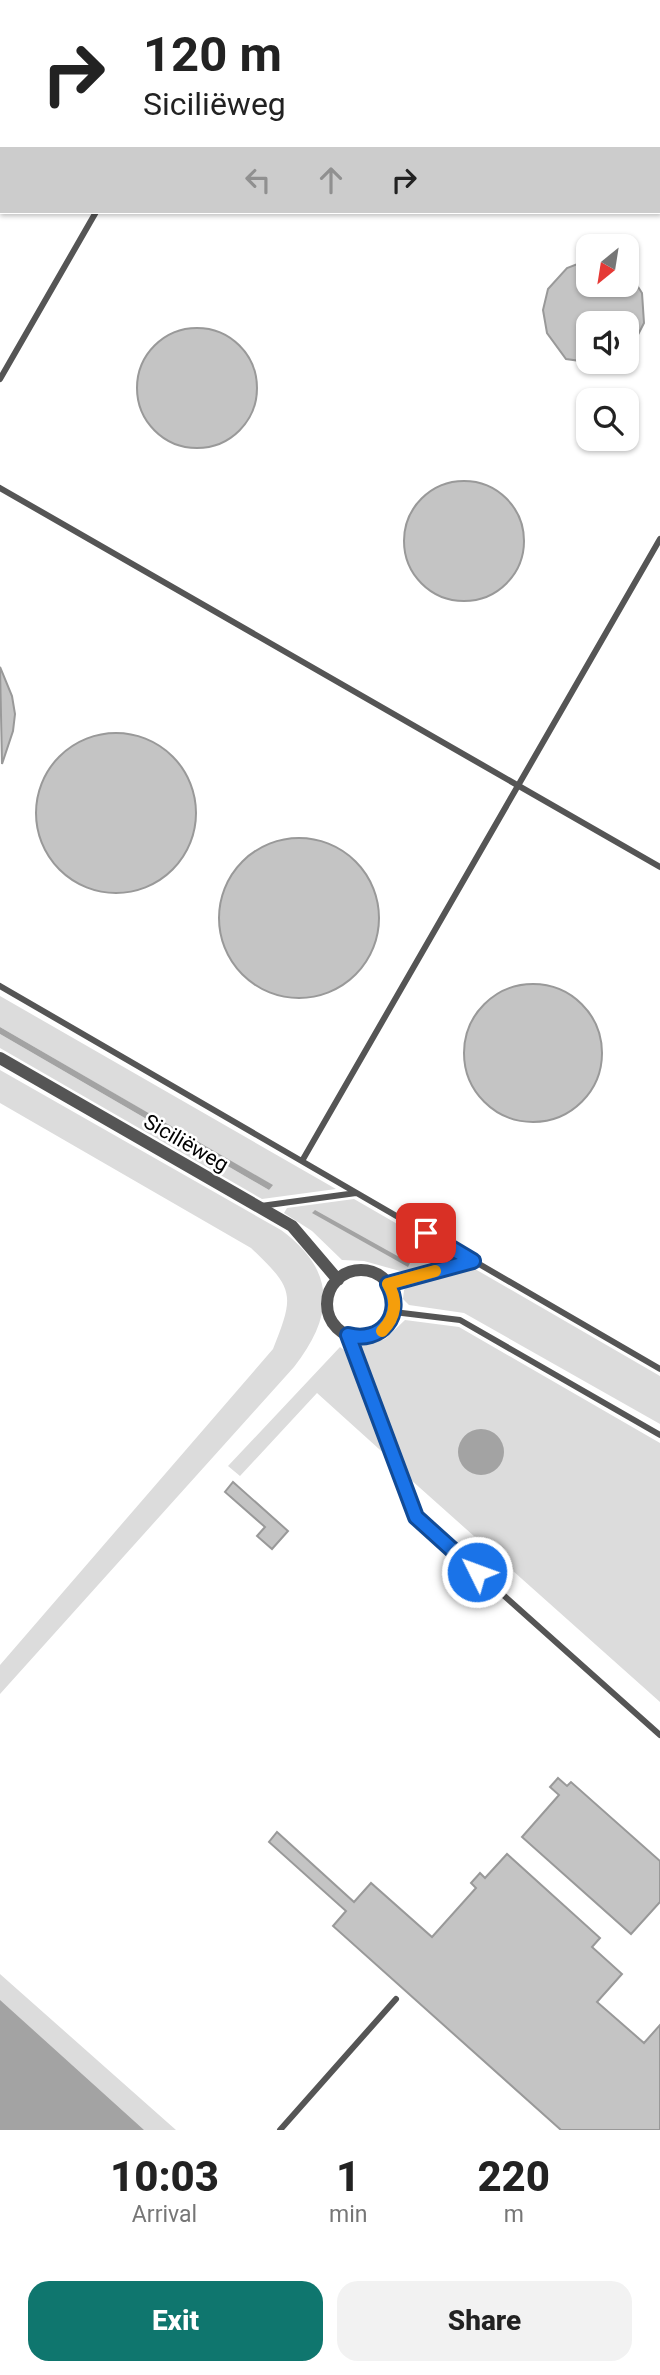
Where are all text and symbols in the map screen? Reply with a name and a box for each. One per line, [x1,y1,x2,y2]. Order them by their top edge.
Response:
text: 120 m [143,26,282,83]
icon: right [28,28,119,119]
text: Siciliëweg [143,85,286,123]
icon: left [239,161,277,199]
icon: ahead [312,161,350,199]
icon: right [385,161,423,199]
north arrow [576,234,639,298]
map controls [576,234,639,451]
button: sound [576,311,639,374]
button: search [576,388,639,451]
street label: Siciliëweg [139,1109,233,1177]
pin [396,1203,456,1263]
icon: arrive [407,1214,445,1252]
position arrow [440,1535,514,1609]
text: 10:03 [110,2152,219,2201]
text: 1 [336,2152,360,2201]
text: 220 [477,2152,550,2201]
text: Arrival [132,2201,197,2228]
text: min [329,2201,367,2228]
text: m [504,2201,524,2228]
button: Exit [28,2281,323,2361]
button: Share [337,2281,632,2361]

